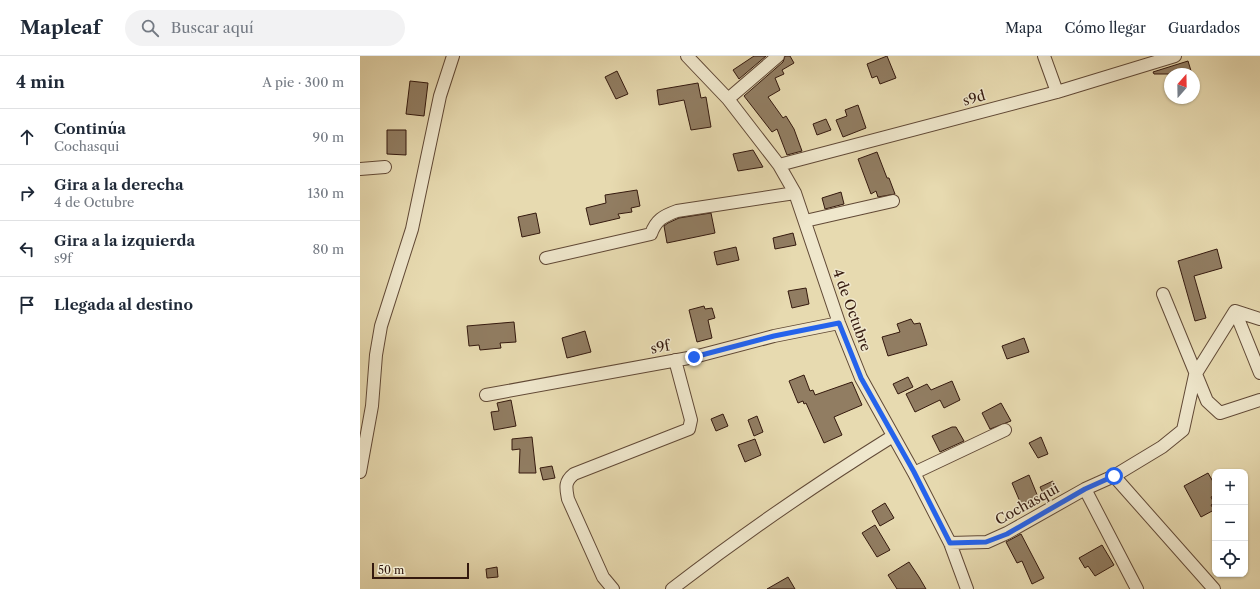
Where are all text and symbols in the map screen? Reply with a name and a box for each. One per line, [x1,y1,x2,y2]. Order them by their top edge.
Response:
search box [125,10,405,46]
text: Mapleaf [20,16,101,39]
icon: search [139,17,161,39]
text: Buscar aquí [171,18,254,37]
text: Mapa [1005,19,1042,37]
text: Cómo llegar [1064,19,1146,37]
text: Guardados [1168,19,1240,37]
north arrow [1164,68,1200,104]
text: 4 min [16,72,65,92]
text: A pie · 300 m [262,74,344,90]
street label: s9d [961,86,988,110]
text: Continúa [54,119,126,138]
icon: ahead [16,126,38,148]
text: 90 m [313,129,344,145]
text: Cochasqui [54,138,119,154]
text: Gira a la derecha [54,175,184,194]
icon: right [16,182,38,204]
text: 130 m [308,185,344,201]
text: 4 de Octubre [54,194,134,210]
text: Gira a la izquierda [54,231,195,250]
icon: left [16,238,38,260]
text: 80 m [312,241,344,257]
text: s9f [54,250,72,266]
street label: 4 de Octubre [829,266,875,354]
icon: arrive [16,294,38,316]
text: Llegada al destino [54,295,193,314]
street label: s9f [649,336,673,358]
route end [685,348,703,366]
route start [1105,467,1123,485]
map controls [1212,469,1248,577]
button: + [1212,469,1248,505]
street label: Cochasqui [992,479,1062,529]
button: − [1212,505,1248,541]
button: locate [1212,541,1248,577]
scale bar [372,561,469,580]
text: 50 m [378,563,404,577]

